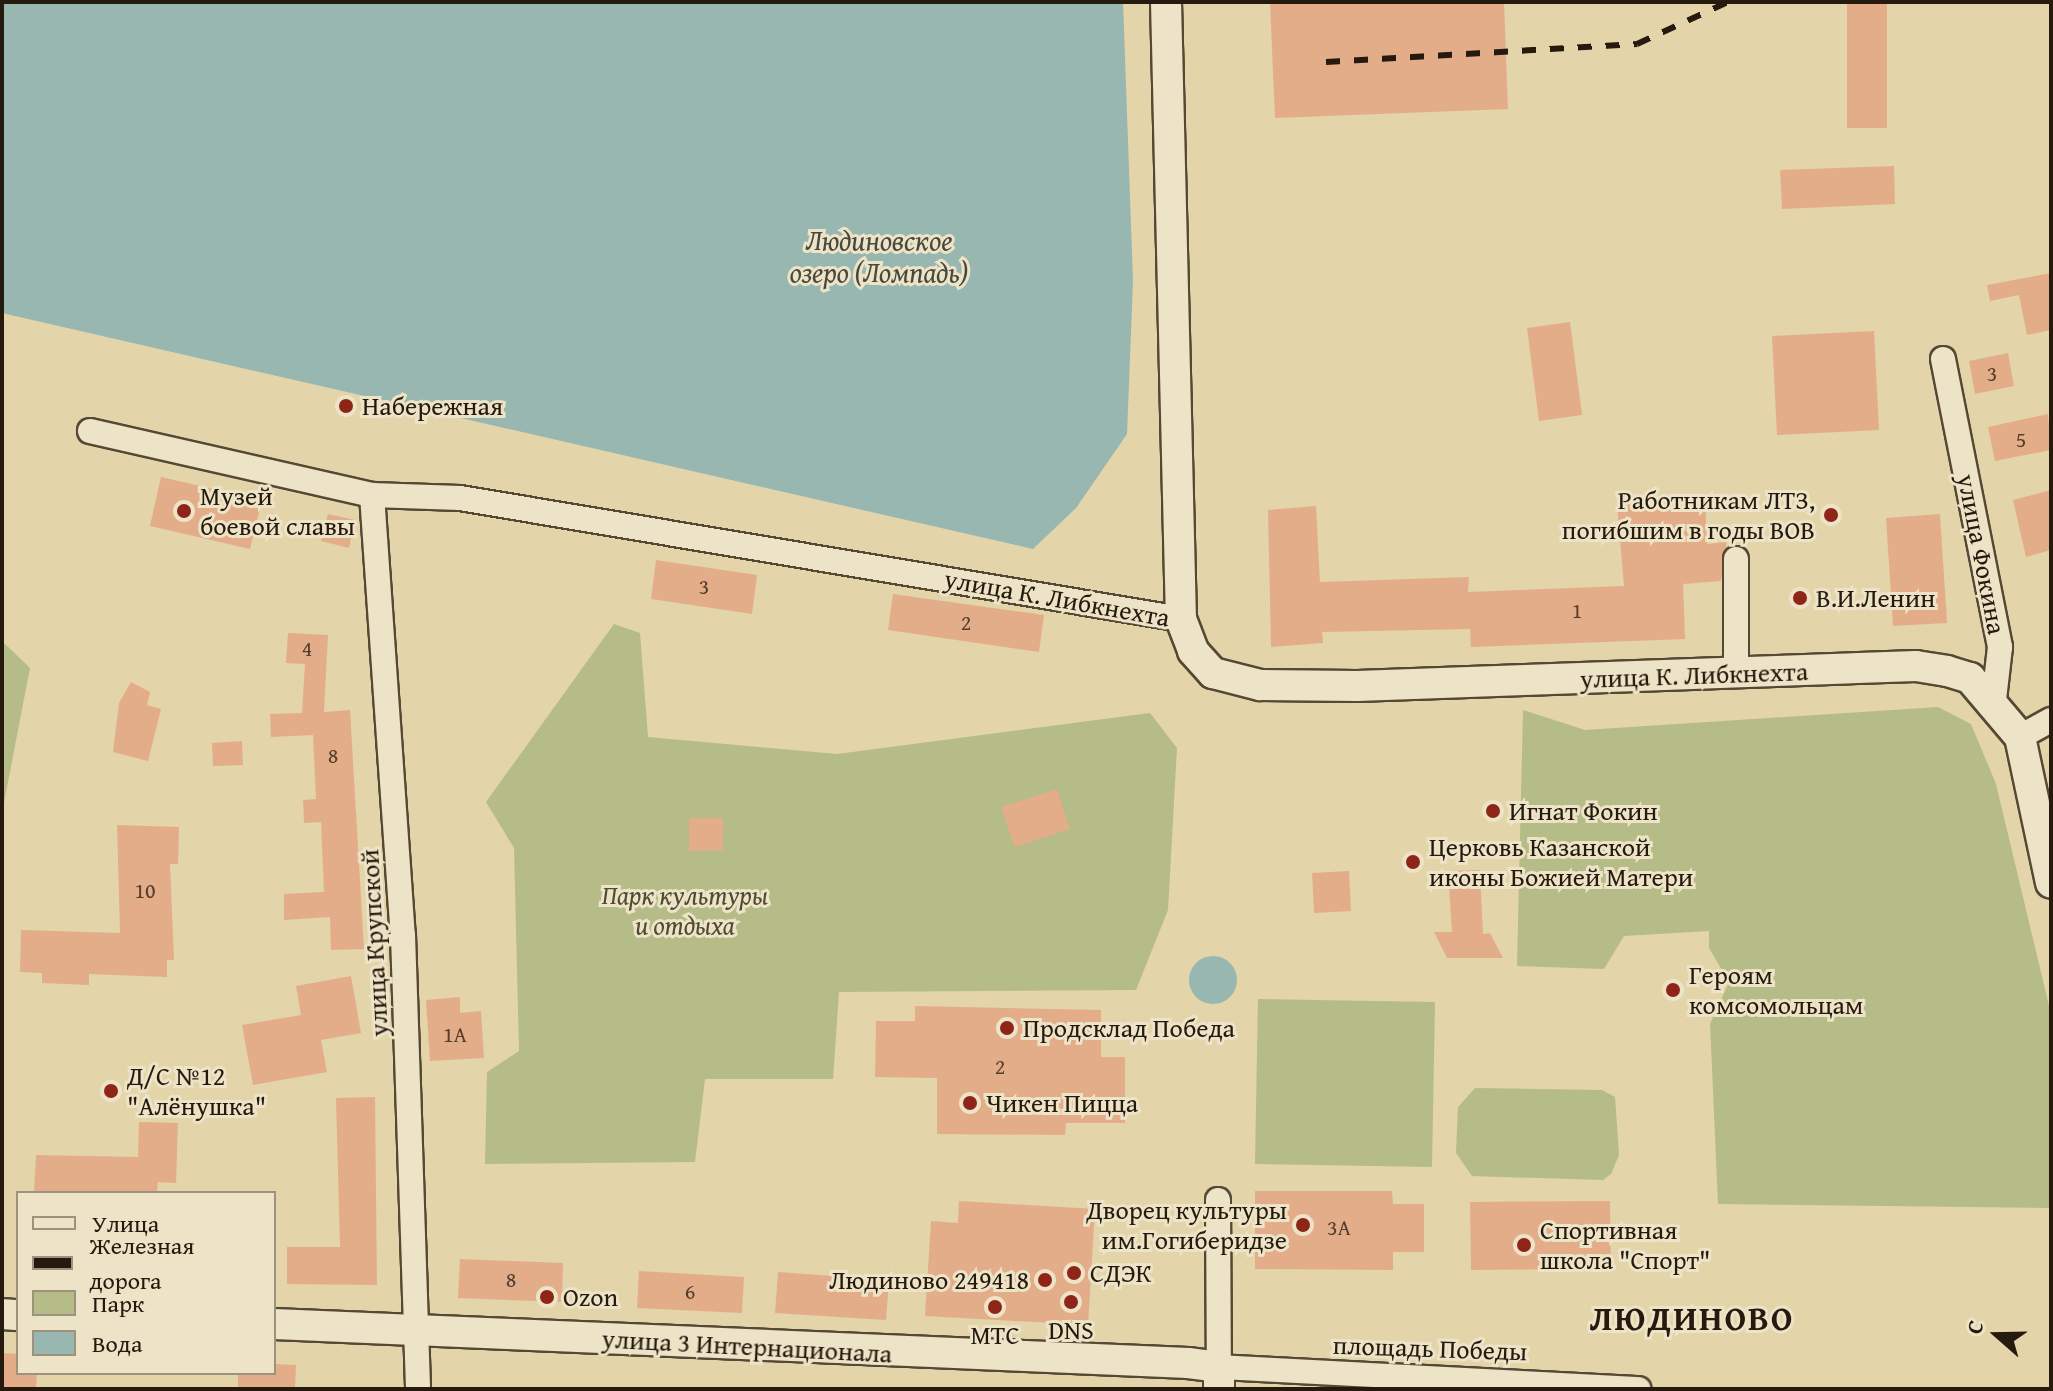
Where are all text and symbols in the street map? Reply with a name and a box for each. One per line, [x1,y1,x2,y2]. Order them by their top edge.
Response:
water label: Людиновское озеро (Ломпадь) [790,223,968,289]
house number: 3 [1987,361,1997,387]
place label: Набережная [362,390,503,422]
marker: Набережная [337,397,355,415]
house number: 5 [2016,427,2026,453]
street label: улица Фокина [1951,471,2013,637]
place label: Музей боевой славы [200,480,355,542]
place label: Работникам ЛТЗ, погибшим в годы ВОВ [1562,484,1815,546]
marker: Музей боевой славы [175,502,193,520]
marker: Работникам ЛТЗ, погибшим в годы ВОВ [1822,506,1840,524]
street label: улица К. Либкнехта [942,563,1172,633]
house number: 3 [699,574,709,600]
place label: В.И.Ленин [1816,582,1935,614]
marker: В.И.Ленин [1791,589,1809,607]
house number: 1 [1572,598,1582,624]
house number: 2 [961,610,971,636]
house number: 4 [302,636,312,662]
street label: улица К. Либкнехта [1579,655,1809,695]
house number: 8 [328,743,338,769]
place label: Игнат Фокин [1509,795,1658,827]
marker: Игнат Фокин [1484,802,1502,820]
place label: Церковь Казанской иконы Божией Матери [1429,831,1693,892]
street label: улица Крупской [354,848,394,1038]
marker: Церковь Казанской иконы Божией Матери [1404,853,1422,871]
house number: 10 [134,878,156,904]
park label: Парк культуры и отдыха [602,879,768,940]
place label: Героям комсомольцам [1689,959,1863,1020]
marker: Героям комсомольцам [1664,981,1682,999]
place label: Продсклад Победа [1023,1012,1235,1044]
marker: Продсклад Победа [998,1019,1016,1037]
house number: 1А [443,1022,467,1048]
house number: 2 [995,1054,1005,1080]
place label: Д/С №12 "Алёнушка" [127,1060,266,1122]
marker: Д/С №12 "Алёнушка" [102,1082,120,1100]
place label: Чикен Пицца [986,1087,1138,1119]
marker: Чикен Пицца [961,1094,979,1112]
legend [16,1191,276,1375]
place label: Дворец культуры им.Гогиберидзе [1086,1194,1287,1256]
text: Улица [92,1206,159,1241]
place label: Спортивная школа "Спорт" [1540,1214,1710,1276]
house number: 3А [1327,1215,1351,1241]
marker: Дворец культуры им.Гогиберидзе [1294,1216,1312,1234]
text: Железная дорога [89,1228,194,1298]
marker: Спортивная школа "Спорт" [1515,1236,1533,1254]
place label: СДЭК [1090,1257,1152,1289]
place label: Людиново 249418 [829,1264,1029,1296]
marker: СДЭК [1065,1264,1083,1282]
house number: 8 [506,1267,516,1293]
marker: Людиново 249418 [1036,1271,1054,1289]
house number: 6 [685,1279,695,1305]
place label: Ozon [563,1281,618,1313]
text: Парк [92,1286,144,1321]
marker: Ozon [538,1288,556,1306]
marker: DNS [1062,1293,1080,1311]
north arrow [1957,1295,2037,1375]
marker: МТС [986,1298,1004,1316]
district label: ЛЮДИНОВО [1590,1298,1794,1338]
place label: DNS [1048,1314,1094,1346]
text: С [1957,1315,1992,1338]
place label: МТС [970,1319,1020,1351]
street label: улица 3 Интернационала [601,1323,893,1369]
text: Вода [92,1326,142,1361]
street label: площадь Победы [1332,1329,1528,1367]

